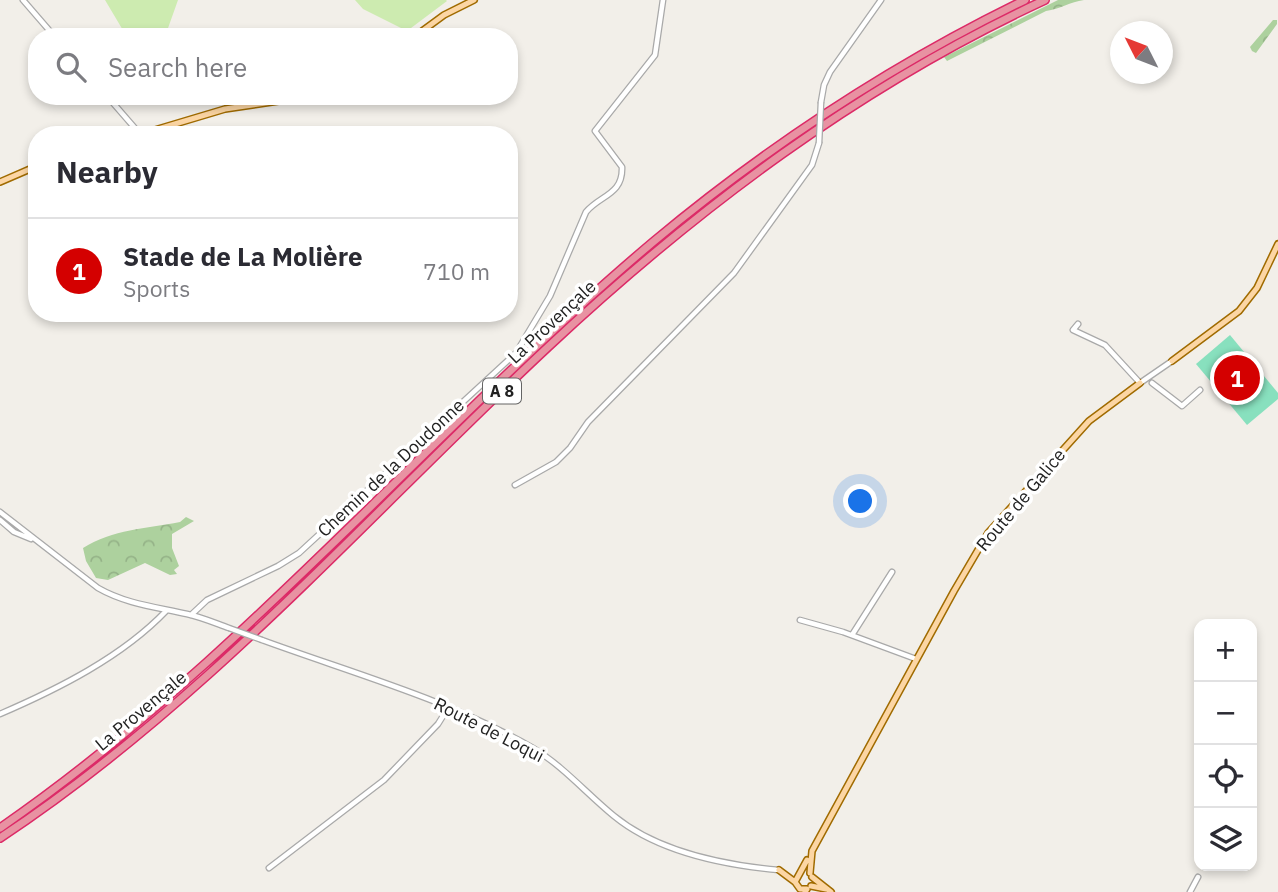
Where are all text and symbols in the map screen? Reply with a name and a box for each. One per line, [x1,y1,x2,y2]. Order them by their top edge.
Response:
north arrow [1110,21,1173,84]
search box [28,28,518,105]
icon: search [52,48,90,86]
text: Search here [108,50,247,84]
text: Nearby [56,152,158,191]
text: Stade de La Molière [123,239,363,273]
text: 1 [72,256,86,286]
text: 710 m [423,256,490,286]
text: Sports [123,273,190,303]
street label: La Provençale [503,275,601,368]
pin: 1 [1214,352,1260,404]
road number: A 8 [483,378,521,404]
street label: Chemin de la Doudonne [312,393,469,542]
street label: Route de Galice [971,444,1070,556]
your location [843,484,877,518]
map controls [1194,619,1257,871]
button: + [1194,619,1257,682]
street label: La Provençale [90,666,191,756]
button: − [1194,682,1257,745]
street label: Route de Loqui [430,692,548,767]
button: locate [1194,745,1257,808]
button: layers [1194,808,1257,871]

